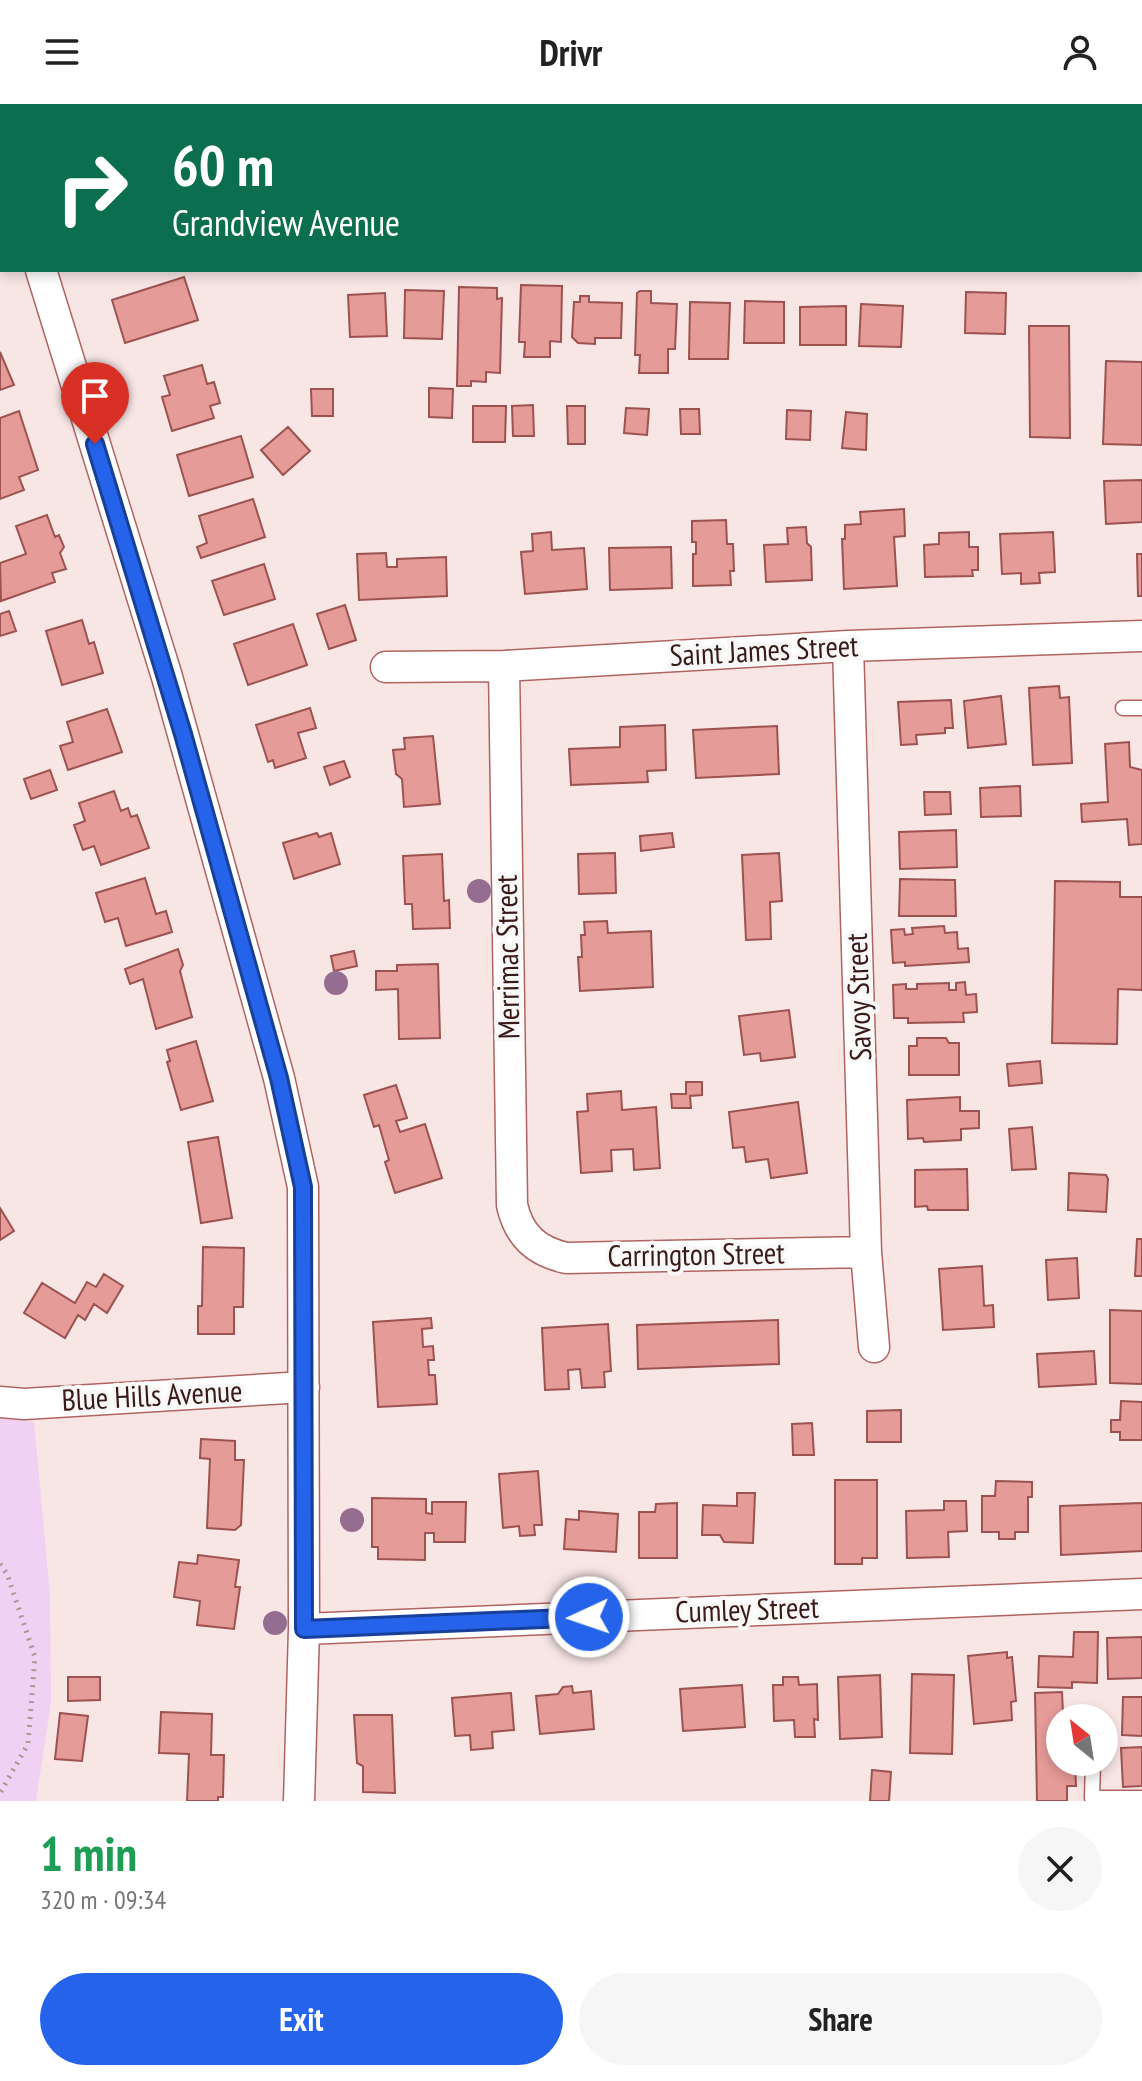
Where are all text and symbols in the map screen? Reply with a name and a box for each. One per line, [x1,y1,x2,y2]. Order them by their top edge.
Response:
text: Drivr [540,29,602,76]
icon: menu [40,30,84,74]
icon: person [1058,30,1102,74]
text: 60 m [172,129,274,201]
icon: right [40,136,144,240]
text: Grandview Avenue [172,199,400,246]
pin [61,362,129,444]
icon: arrive [73,374,117,418]
street label: Saint James Street [669,625,860,674]
street label: Merrimac Street [486,874,527,1040]
street label: Savoy Street [836,932,879,1062]
street label: Carrington Street [607,1232,786,1275]
street label: Blue Hills Avenue [61,1370,243,1419]
position arrow [547,1575,631,1659]
street label: Cumley Street [674,1586,820,1630]
north arrow [1046,1704,1118,1776]
map controls [1046,1704,1118,1776]
text: 1 min [40,1822,137,1884]
button: close [1018,1827,1102,1911]
text: 320 m · 09:34 [40,1883,166,1916]
button: Exit [40,1973,563,2065]
button: Share [579,1973,1102,2065]

